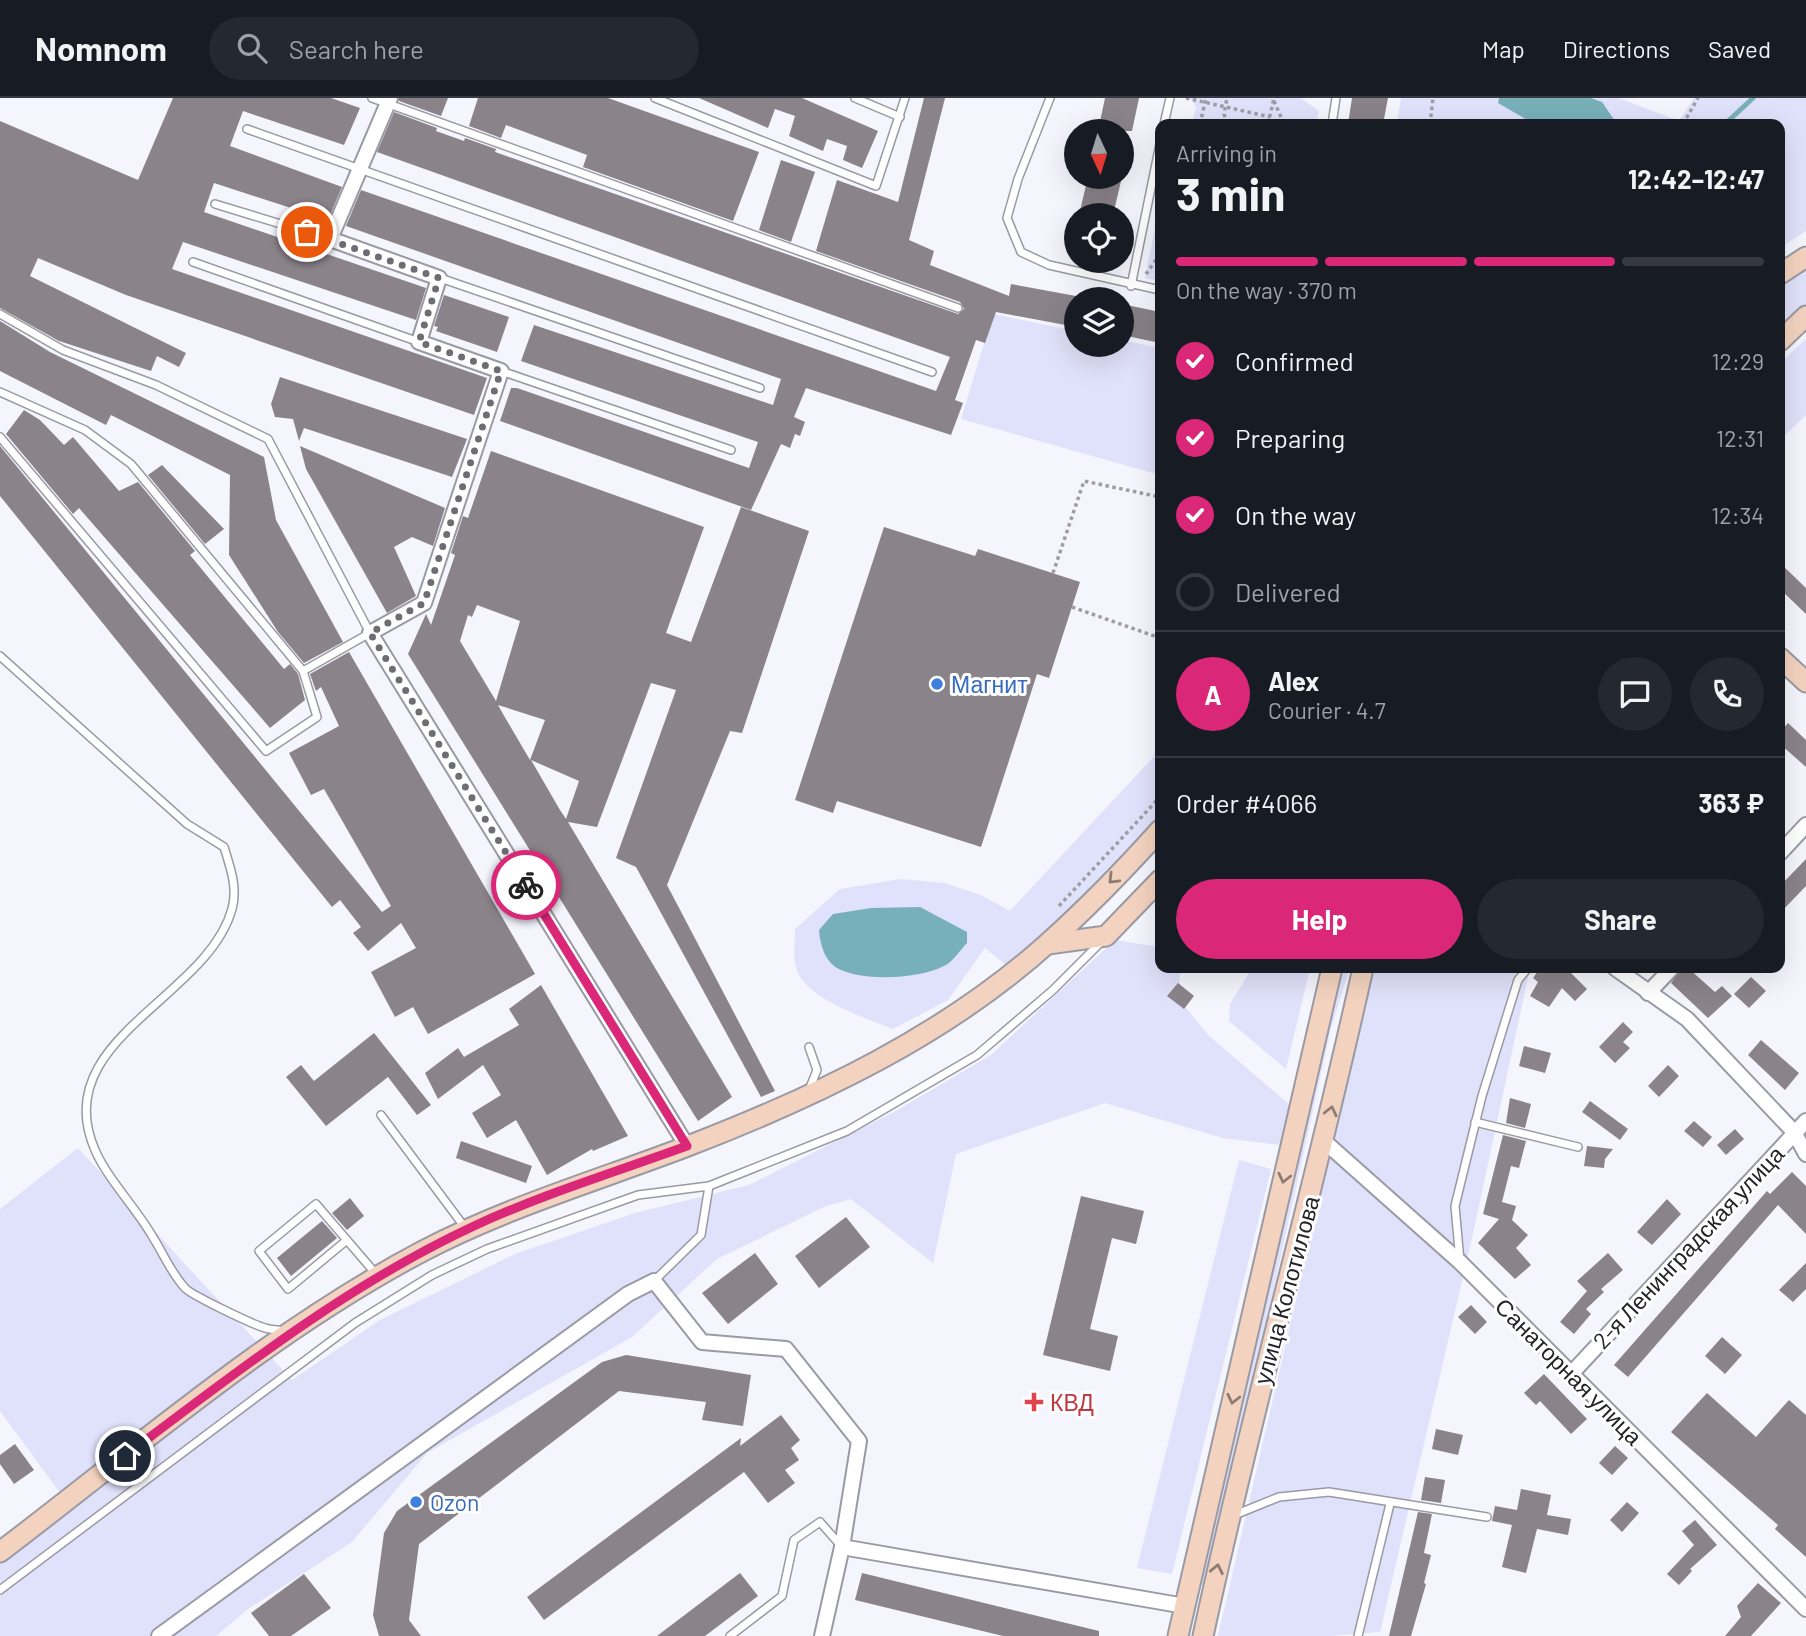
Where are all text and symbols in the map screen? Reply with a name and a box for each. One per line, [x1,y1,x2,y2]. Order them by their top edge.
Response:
search box [209,17,699,80]
text: Nomnom [35,28,167,68]
icon: search [233,29,271,67]
text: Search here [289,33,424,64]
text: Map [1482,34,1525,63]
text: Directions [1563,34,1670,63]
text: Saved [1708,34,1771,63]
north arrow [1064,119,1134,189]
map controls [1064,119,1134,357]
text: Arriving in [1176,139,1277,167]
text: 12:42–12:47 [1628,163,1764,194]
text: 3 min [1176,165,1285,220]
pin [277,202,337,262]
button: locate [1064,203,1134,273]
icon: bag [288,213,326,251]
text: On the way · 370 m [1176,276,1357,304]
button: layers [1064,287,1134,357]
icon: check [1176,342,1214,380]
text: Confirmed [1235,345,1354,376]
text: 12:29 [1712,347,1764,375]
icon: check [1176,419,1214,457]
text: Preparing [1235,422,1345,453]
text: 12:31 [1716,424,1764,452]
icon: check [1176,496,1214,534]
text: On the way [1235,499,1356,530]
text: 12:34 [1711,501,1764,529]
text: Delivered [1235,576,1341,607]
button: chat [1598,657,1672,731]
button: phone [1690,657,1764,731]
text: Alex [1268,665,1319,696]
place label: Магнит [951,670,1028,698]
marker: Магнит [929,676,945,692]
text: A [1204,679,1222,710]
text: Courier · 4.7 [1268,696,1386,724]
text: Order #4066 [1176,787,1317,818]
text: 363 ₽ [1699,787,1764,818]
courier [491,850,561,920]
icon: bike [507,866,545,904]
one-way arrow [1109,871,1121,883]
button: Help [1176,879,1463,959]
button: Share [1477,879,1764,959]
one-way arrow [1323,1105,1338,1117]
street label: 2-я Ленинградская улица [1587,1140,1789,1354]
one-way arrow [1278,1172,1293,1184]
street label: улица Колотилова [1247,1192,1325,1387]
street label: Санаторная улица [1490,1292,1648,1450]
place label: КВД [1050,1388,1094,1416]
marker: КВД [1024,1392,1044,1412]
one-way arrow [1227,1393,1241,1405]
pin [95,1426,155,1486]
icon: home [106,1437,144,1475]
place label: Ozon [430,1488,479,1516]
marker: Ozon [408,1494,424,1510]
one-way arrow [1209,1563,1223,1575]

